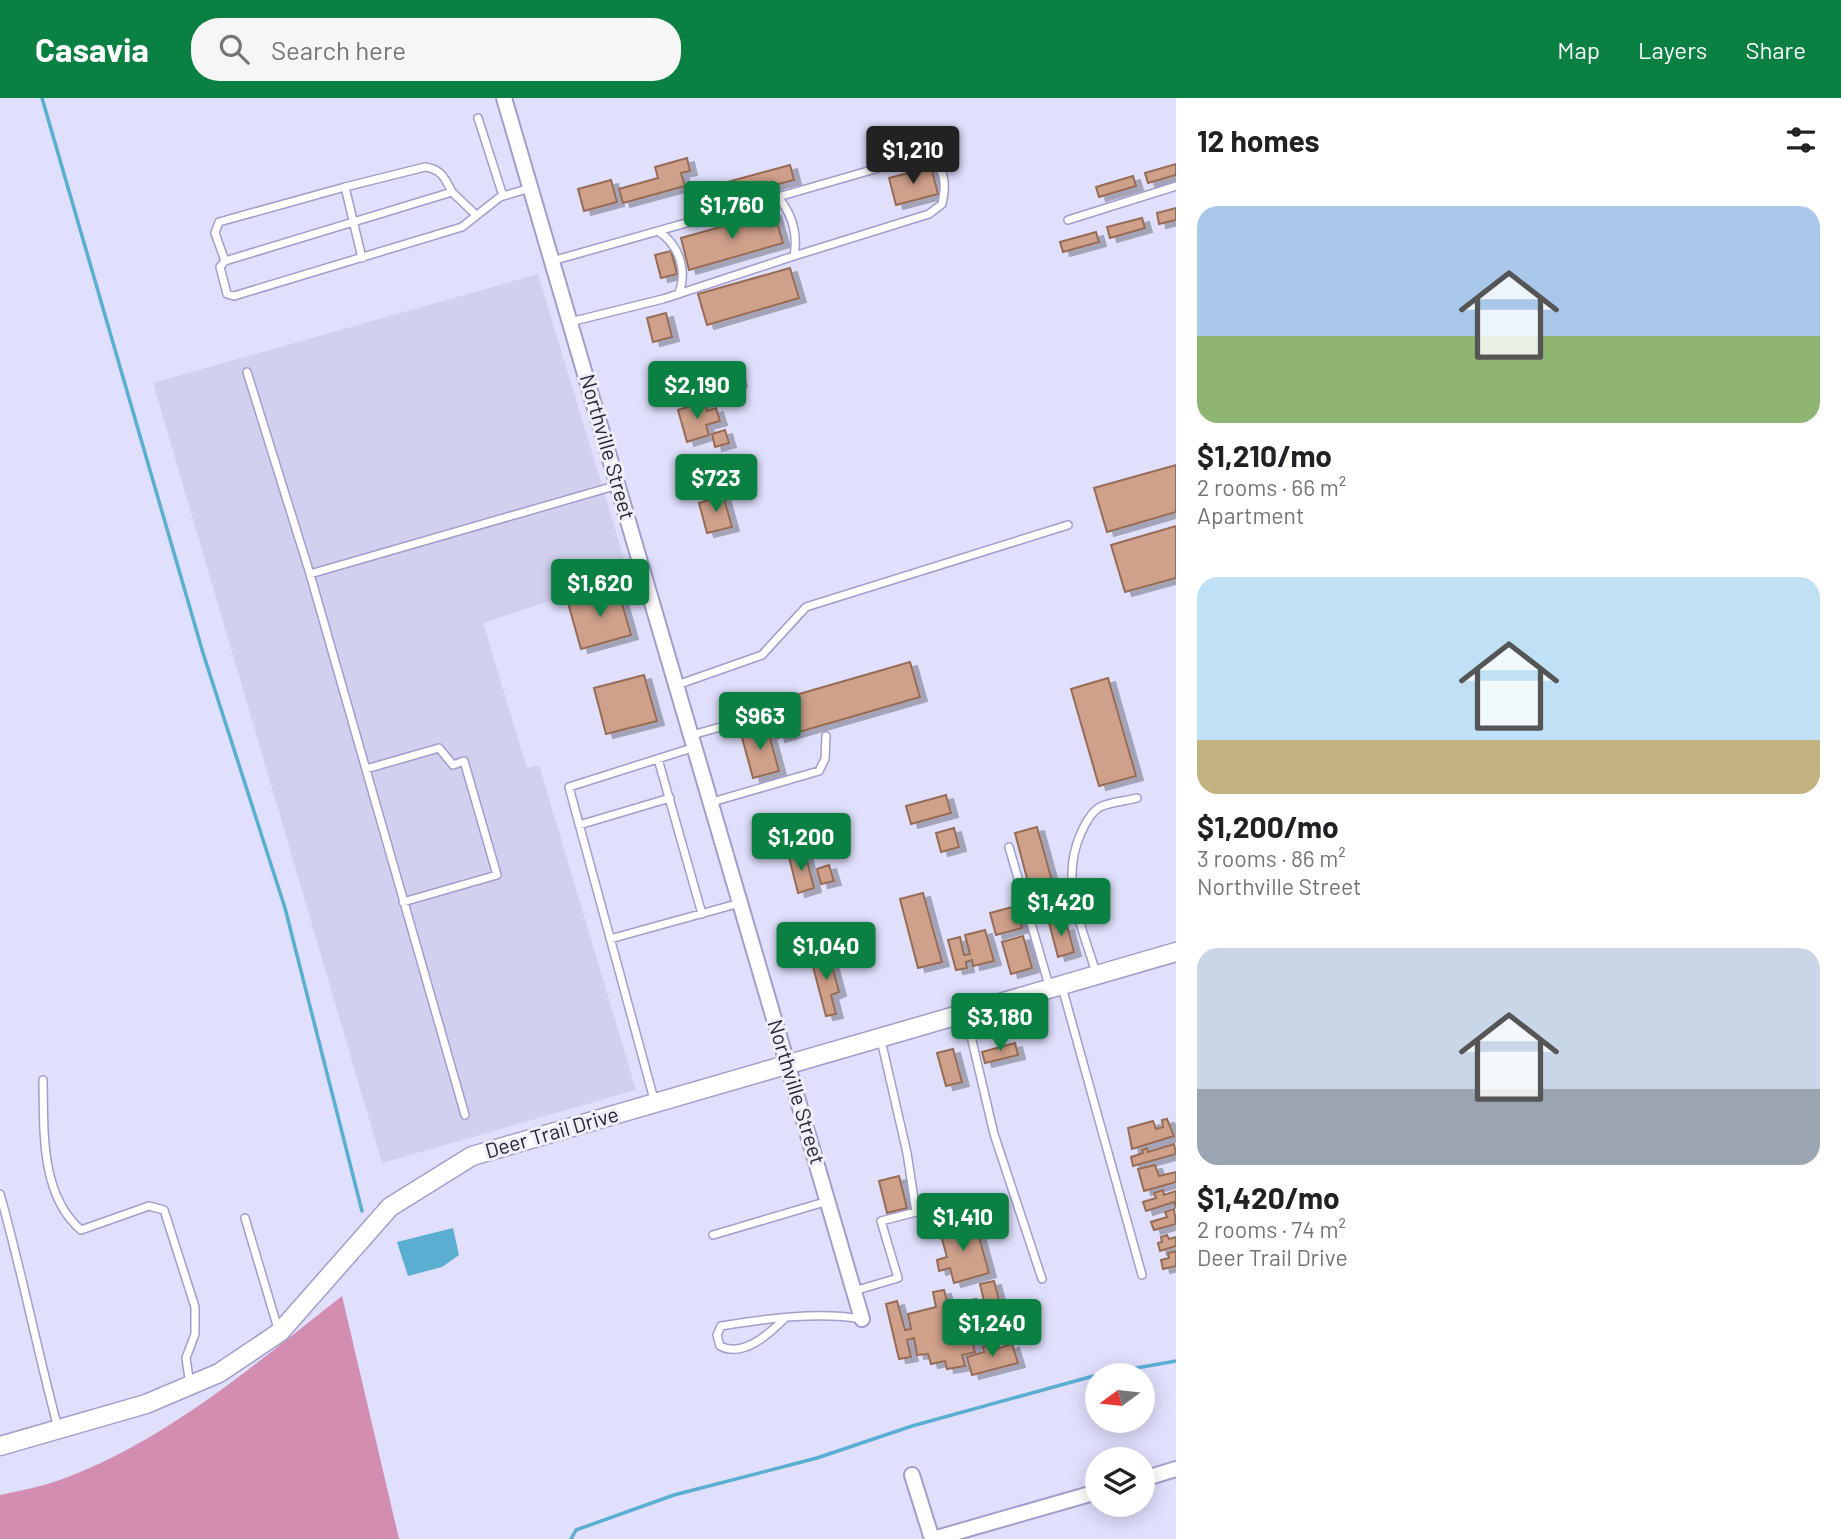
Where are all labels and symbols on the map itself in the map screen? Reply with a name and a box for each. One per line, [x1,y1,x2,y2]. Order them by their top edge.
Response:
pin: $1,210 [856,126,970,186]
pin: $1,760 [675,181,789,241]
pin: $2,190 [640,362,754,421]
street label: Northville Street [576,371,641,522]
pin: $723 [675,454,757,514]
pin: $1,620 [543,560,657,619]
pin: $963 [719,692,801,752]
pin: $1,200 [744,814,858,873]
pin: $1,420 [1004,878,1118,938]
pin: $1,040 [769,922,883,982]
pin: $3,180 [943,993,1057,1053]
street label: Northville Street [764,1016,831,1167]
street label: Deer Trail Drive [482,1101,621,1163]
pin: $1,410 [906,1194,1020,1253]
pin: $1,240 [935,1300,1049,1359]
north arrow [1085,1363,1155,1433]

